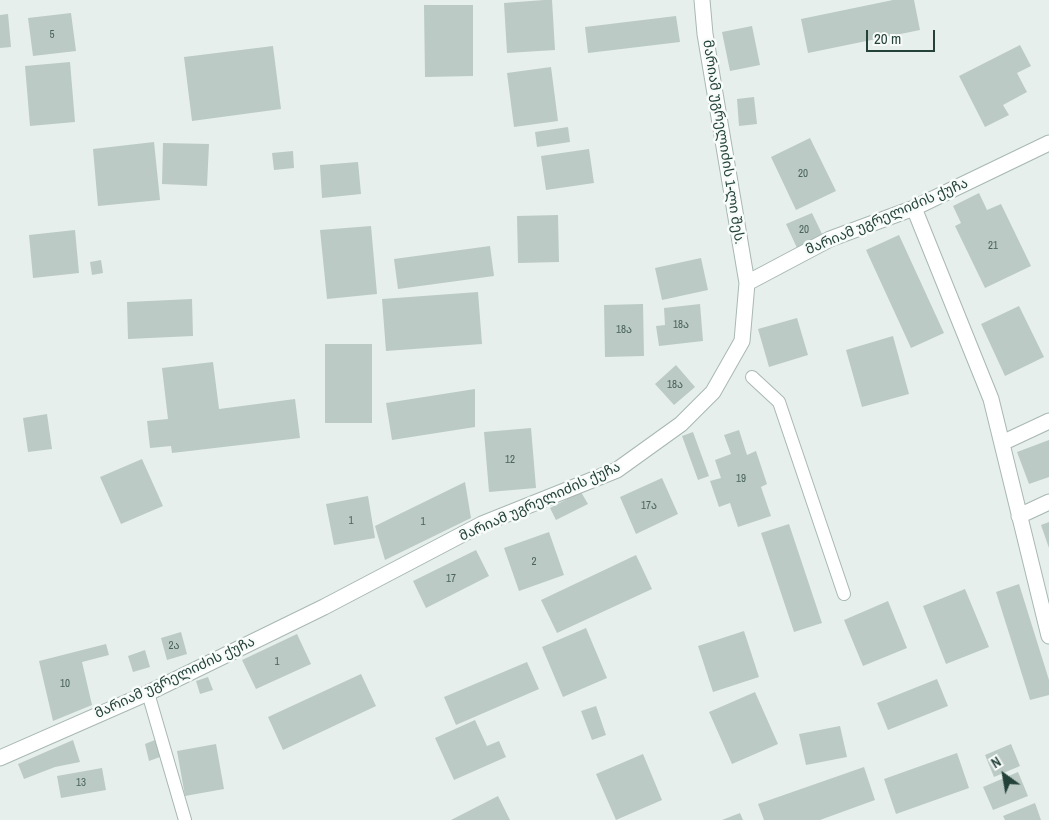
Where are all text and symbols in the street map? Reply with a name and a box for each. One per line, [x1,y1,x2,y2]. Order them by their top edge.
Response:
scale bar [869,20,938,52]
house number: 5 [49,28,55,42]
text: 20 m [874,28,901,49]
street label: მარიამ უგრელიძის 1-ლი შეს. [699,39,747,245]
house number: 20 [798,167,808,181]
street label: მარიამ უგრელიძის ქუჩა [803,175,971,259]
house number: 20 [799,223,809,237]
house number: 21 [988,239,998,253]
house number: 18ა [673,318,689,332]
house number: 18ა [616,323,632,337]
house number: 18ა [667,378,683,392]
house number: 12 [505,453,515,467]
street label: მარიამ უგრელიძის ქუჩა [457,459,623,545]
house number: 19 [736,472,746,486]
house number: 17ა [641,499,657,513]
house number: 1 [348,514,354,528]
house number: 1 [420,515,426,529]
house number: 2 [531,555,537,569]
house number: 17 [446,572,456,586]
street label: მარიამ უგრელიძის ქუჩა [92,633,258,723]
house number: 2ა [168,639,180,653]
house number: 1 [274,655,280,669]
house number: 10 [60,677,70,691]
north arrow [979,750,1029,800]
text: N [988,752,1004,772]
house number: 13 [76,776,86,790]

